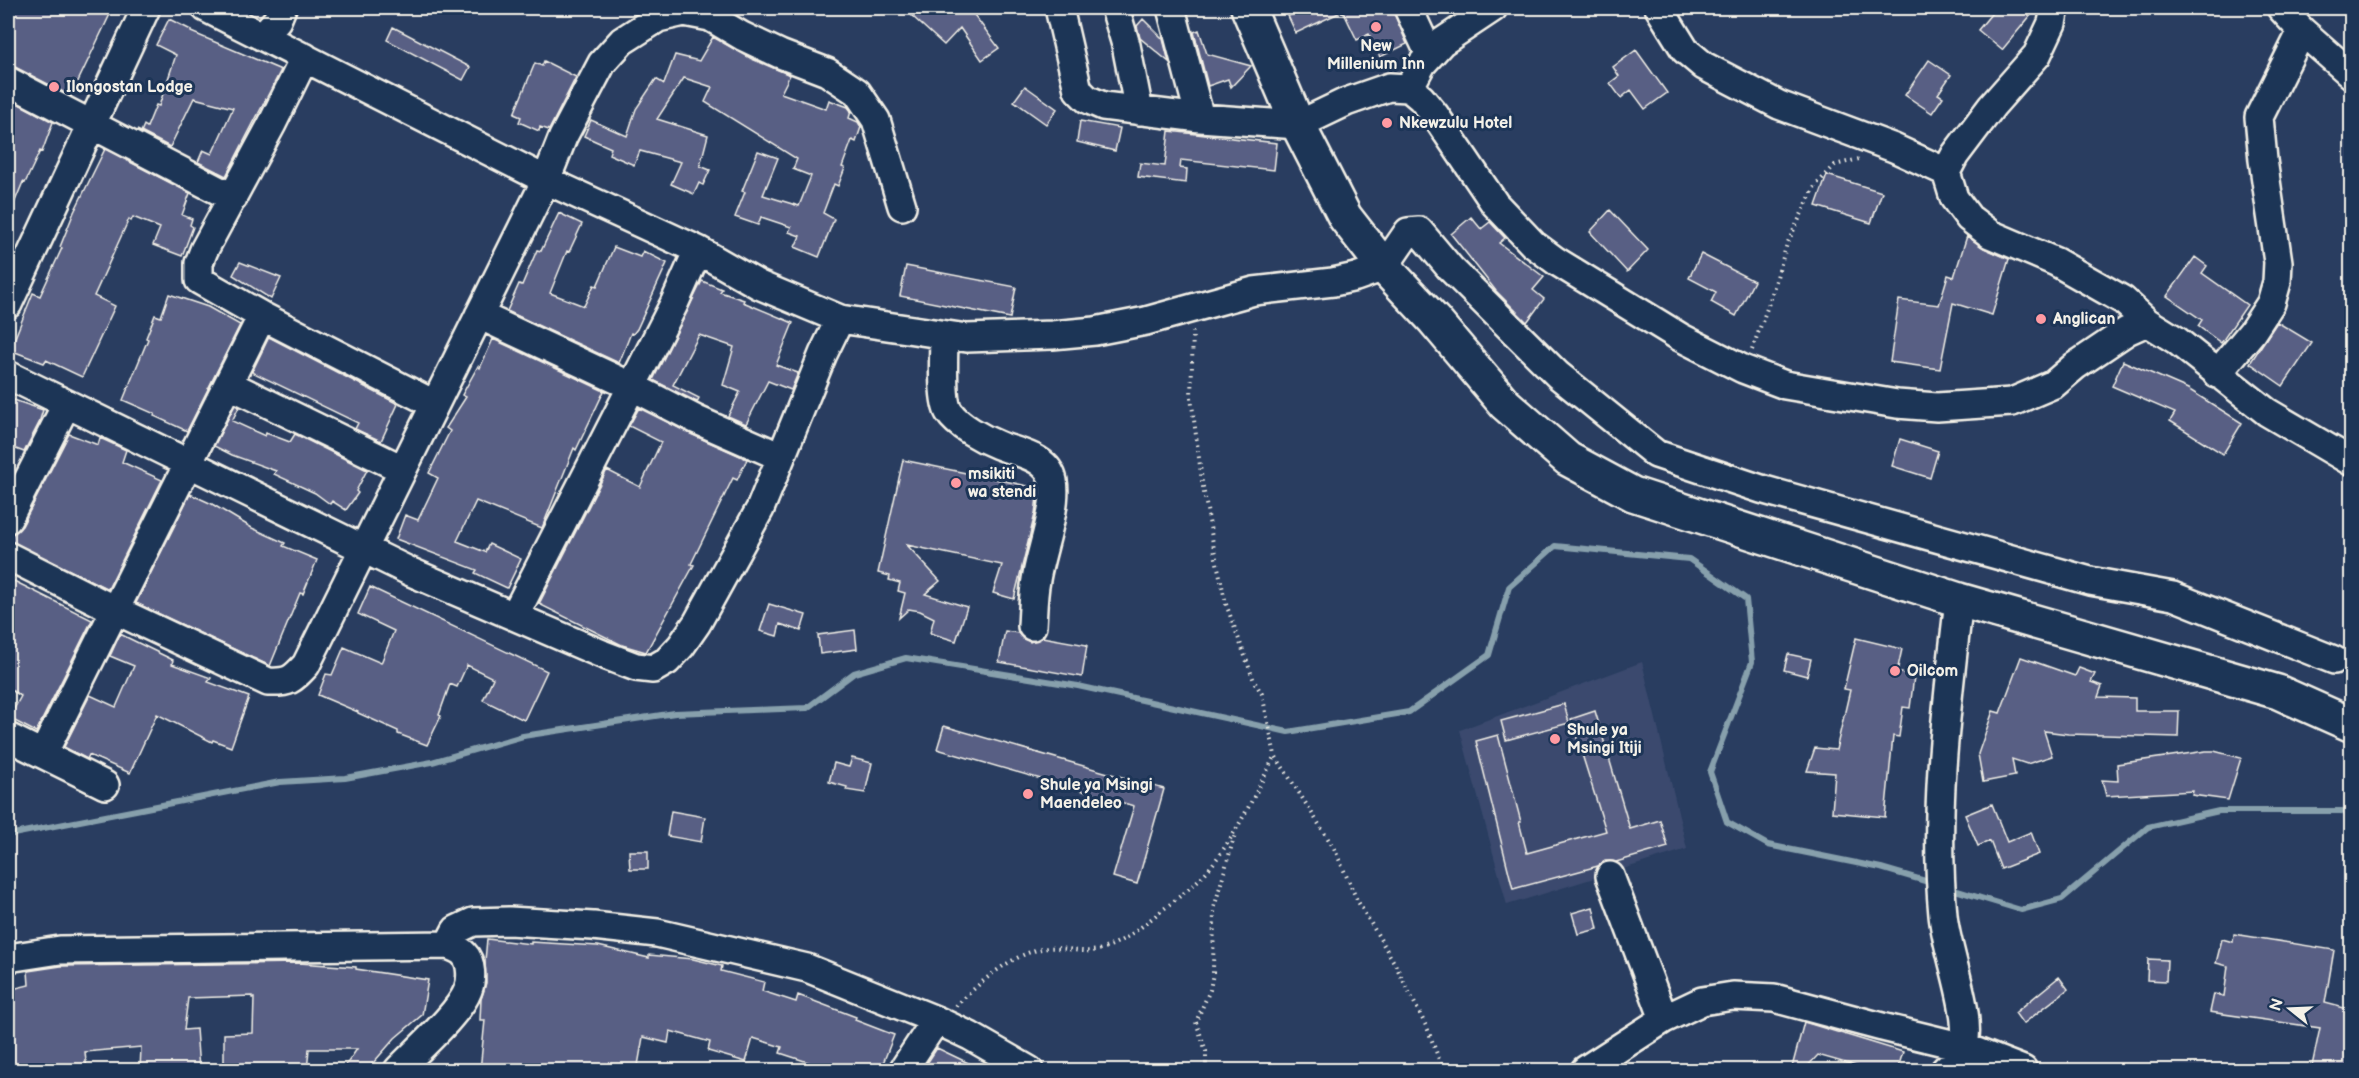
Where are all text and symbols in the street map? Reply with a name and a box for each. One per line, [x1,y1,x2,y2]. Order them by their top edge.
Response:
marker: New Millenium Inn [1369,20,1383,34]
place label: New Millenium Inn [1327,37,1425,74]
place label: Ilongostan Lodge [66,78,193,97]
marker: Ilongostan Lodge [47,80,61,94]
place label: Nkewzulu Hotel [1399,114,1512,133]
marker: Nkewzulu Hotel [1380,116,1394,130]
place label: Anglican [2052,310,2115,329]
marker: Anglican [2034,312,2048,326]
place label: msikiti wa stendi [968,465,1036,502]
marker: msikiti wa stendi [949,476,963,490]
place label: Oilcom [1907,662,1958,681]
marker: Oilcom [1888,664,1902,678]
place label: Shule ya Msingi Itiji [1567,721,1642,758]
marker: Shule ya Msingi Itiji [1548,732,1562,746]
place label: Shule ya Msingi Maendeleo [1040,776,1153,813]
marker: Shule ya Msingi Maendeleo [1021,787,1035,801]
north arrow [2260,979,2320,1039]
text: N [2266,996,2288,1013]

